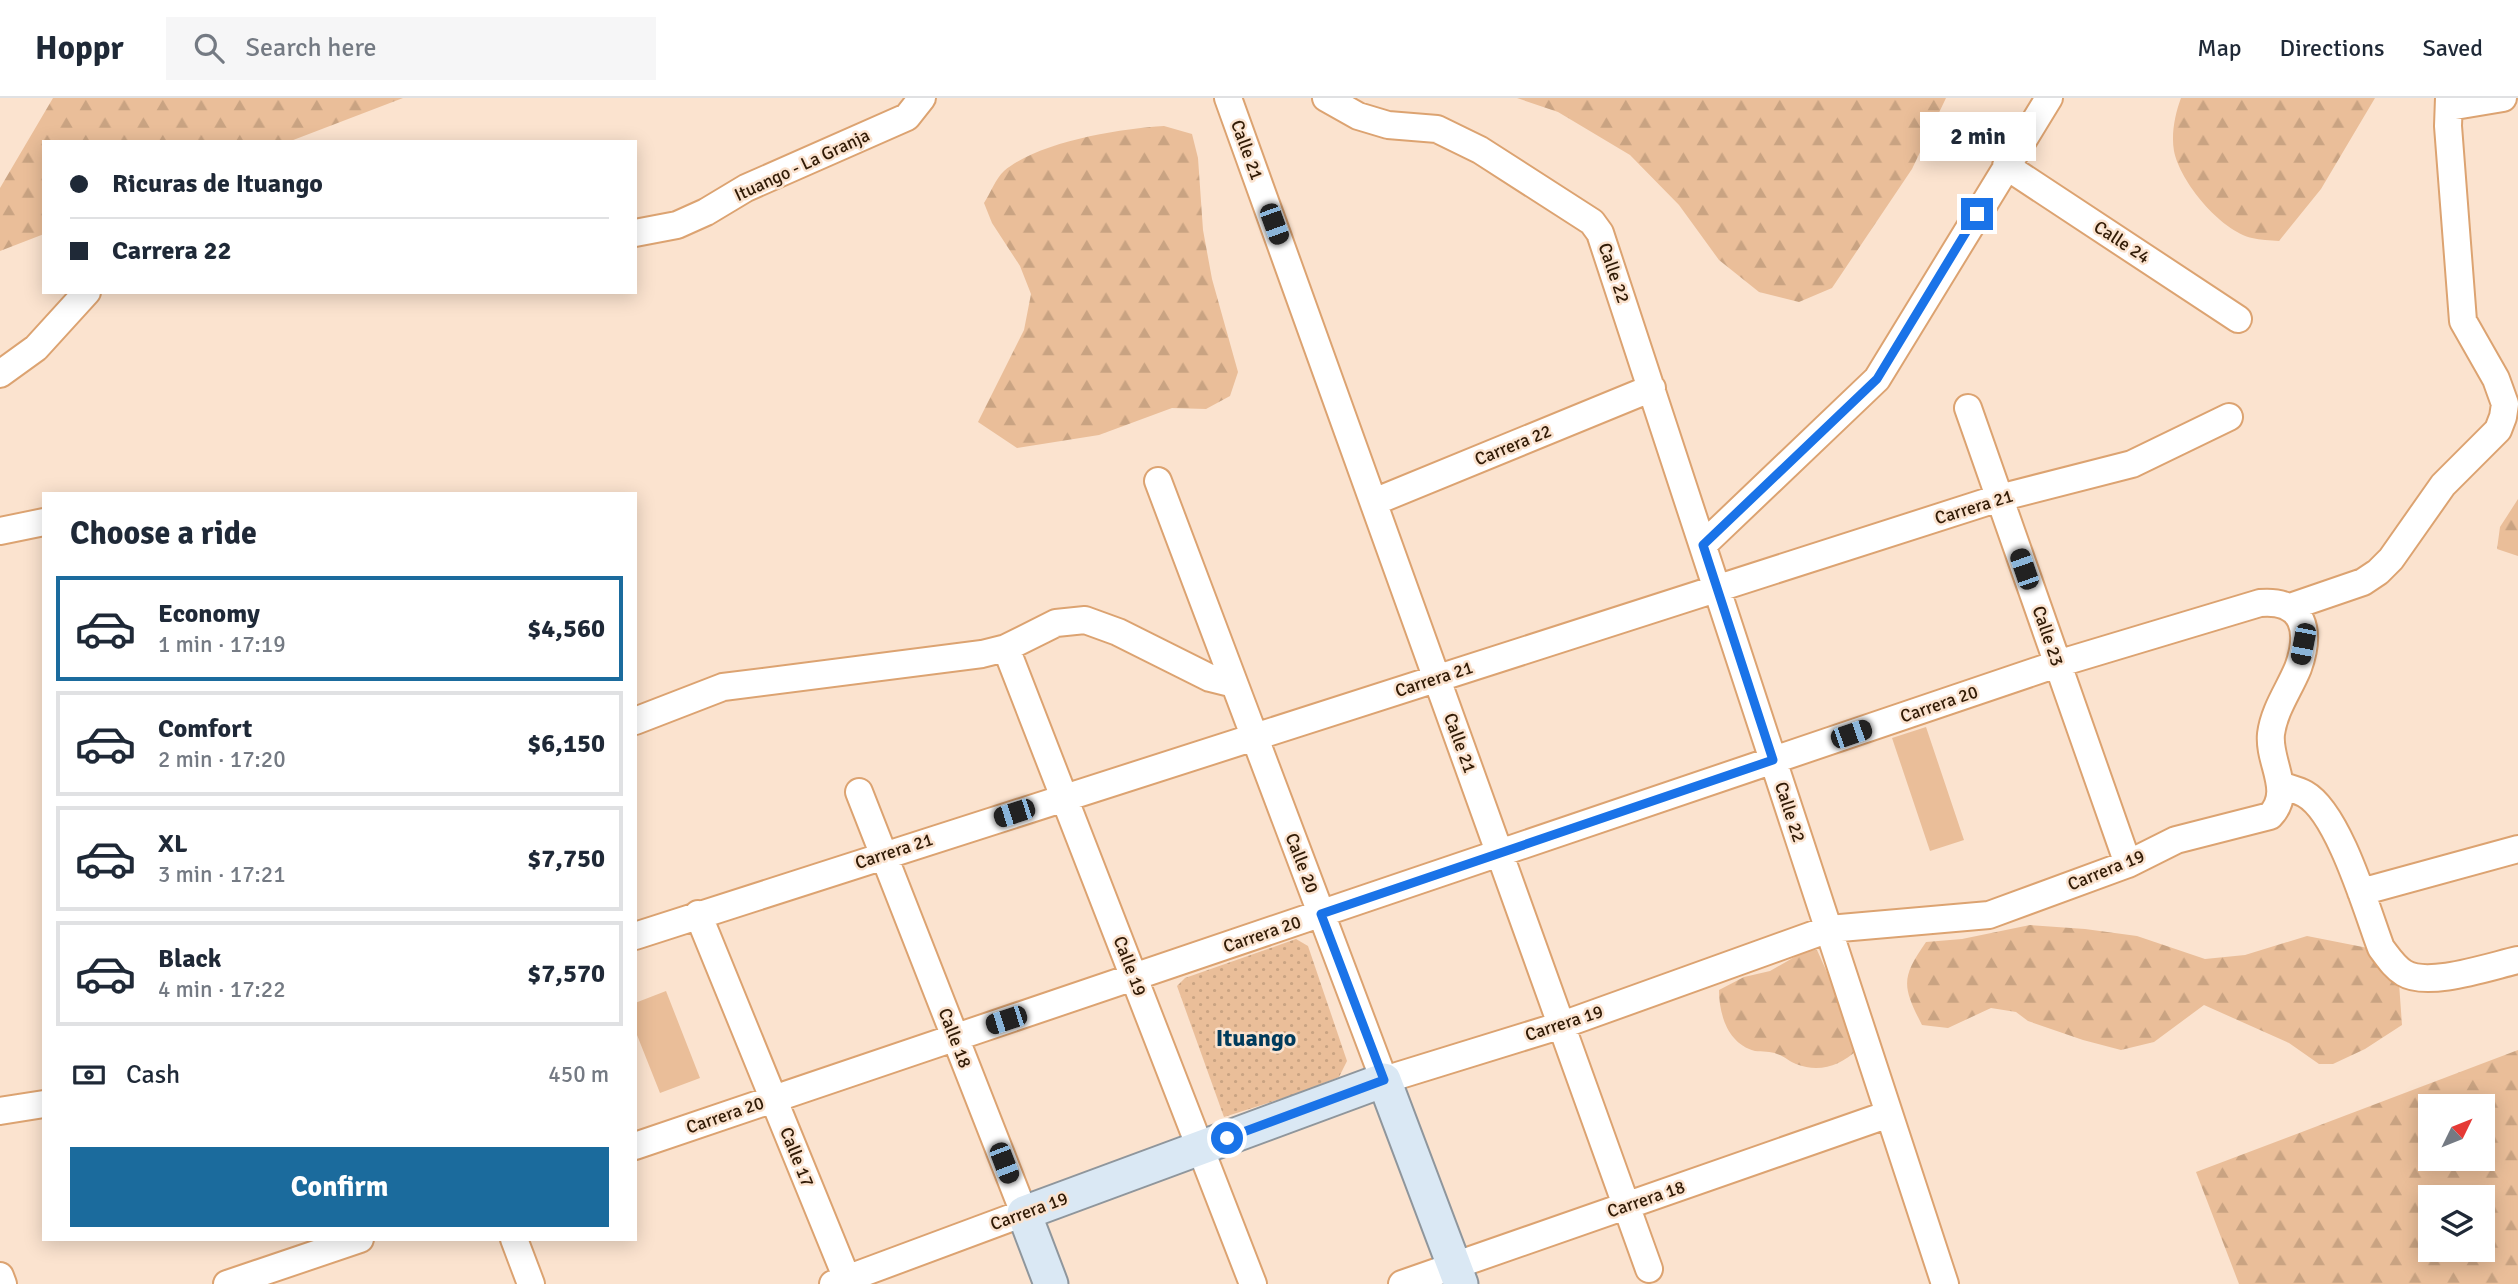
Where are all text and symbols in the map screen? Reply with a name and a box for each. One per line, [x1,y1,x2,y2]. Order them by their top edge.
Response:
search box [166,17,656,80]
text: Hoppr [35,28,124,69]
icon: search [190,29,228,67]
text: Search here [246,32,377,64]
text: Map [2197,33,2242,63]
text: Directions [2280,33,2385,63]
text: Saved [2423,33,2483,63]
callout: 2 min [1919,113,2035,162]
street label: Calle 21 [1226,117,1268,183]
text: 2 min [1950,122,2006,151]
street label: Ituango - La Granja [731,124,873,206]
text: Ricuras de Ituango [112,168,323,200]
route end [1961,198,1993,230]
car [1257,201,1292,247]
street label: Calle 24 [2090,216,2154,268]
text: Carrera 22 [112,235,232,267]
street label: Calle 22 [1593,240,1635,306]
street label: Carrera 22 [1471,420,1555,470]
street label: Carrera 21 [1932,485,2016,529]
text: Choose a ride [70,514,257,553]
car [2008,546,2041,592]
icon: car [74,597,137,660]
text: Economy [158,598,260,630]
street label: Calle 23 [2027,603,2069,669]
text: $4,560 [527,613,605,645]
car [2289,621,2318,667]
text: 1 min · 17:19 [158,630,286,659]
street label: Carrera 21 [1392,656,1476,702]
street label: Carrera 20 [1897,680,1981,728]
street label: Calle 21 [1439,710,1481,776]
icon: car [74,712,137,775]
text: Comfort [158,713,252,745]
car [1828,717,1875,751]
text: $6,150 [527,728,605,760]
text: 2 min · 17:20 [158,745,286,774]
street label: Calle 22 [1770,779,1810,845]
car [991,797,1038,829]
icon: car [74,827,137,890]
text: XL [158,828,188,860]
street label: Carrera 21 [852,828,936,874]
street label: Calle 20 [1281,830,1323,896]
text: $7,750 [527,843,605,875]
street label: Carrera 19 [2064,845,2148,895]
text: 3 min · 17:21 [158,860,286,889]
street label: Carrera 20 [1220,910,1304,958]
street label: Calle 19 [1109,933,1151,999]
icon: car [74,942,137,1005]
text: Black [158,943,221,975]
text: $7,570 [527,958,605,990]
text: 4 min · 17:22 [158,975,286,1004]
street label: Carrera 19 [1522,1000,1606,1046]
car [983,1004,1030,1036]
street label: Calle 18 [934,1005,976,1071]
district label: Ituango [1216,1023,1296,1053]
icon: cash [70,1056,108,1094]
text: Cash [126,1059,180,1091]
text: 450 m [548,1060,609,1089]
street label: Carrera 20 [683,1091,767,1139]
north arrow [2418,1094,2496,1171]
map controls [2418,1094,2495,1262]
route start [1211,1122,1243,1154]
street label: Calle 17 [775,1124,819,1190]
car [987,1140,1022,1186]
button: Confirm [70,1147,609,1227]
street label: Carrera 18 [1604,1175,1688,1223]
button: layers [2418,1185,2495,1262]
street label: Carrera 19 [987,1187,1071,1235]

